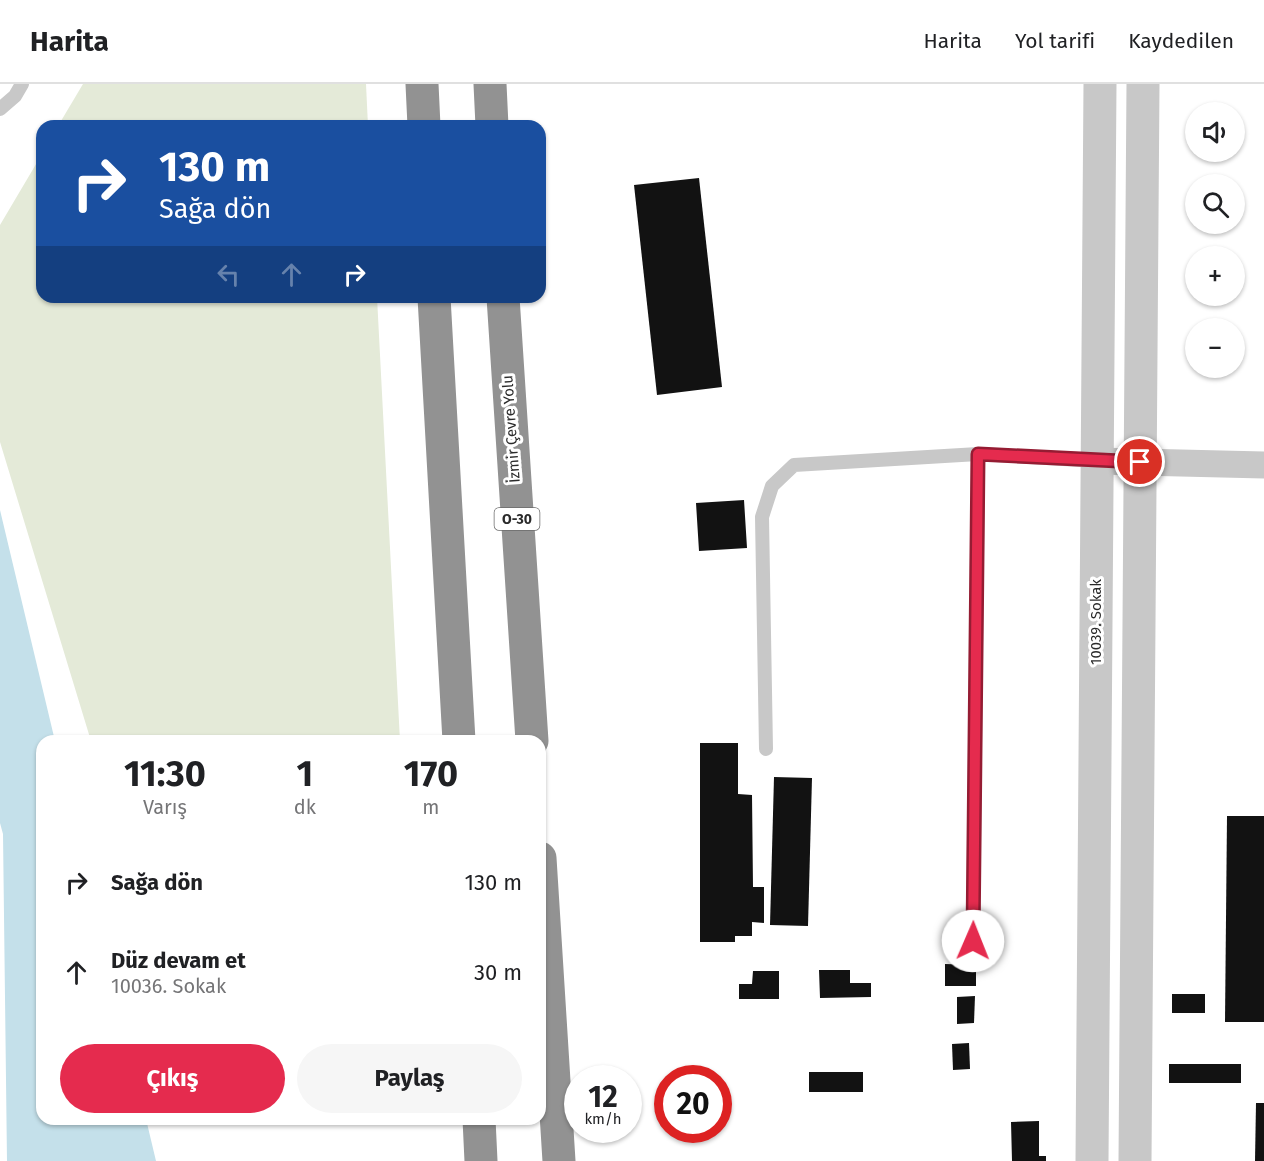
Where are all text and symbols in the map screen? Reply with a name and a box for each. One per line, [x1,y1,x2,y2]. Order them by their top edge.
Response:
text: Harita [30,25,109,58]
text: Harita [923,28,982,54]
text: Yol tarifi [1015,28,1095,54]
text: Kaydedilen [1128,28,1234,54]
map controls [1185,102,1245,378]
button: sound [1185,102,1245,162]
text: 130 m [159,142,270,192]
icon: right [60,144,138,222]
button: search [1185,174,1245,234]
text: Sağa dön [159,193,271,225]
button: + [1185,246,1245,306]
icon: left [212,258,245,291]
icon: ahead [275,258,308,291]
icon: right [338,258,371,291]
button: − [1185,318,1245,378]
street label: İzmir Çevre Yolu [498,374,524,484]
pin [1114,436,1165,487]
icon: arrive [1123,445,1156,478]
road number: O-30 [494,508,540,530]
street label: 10039. Sokak [1087,579,1105,665]
text: 11:30 [124,752,206,796]
text: 1 [296,752,313,796]
text: 170 [404,752,458,796]
text: Varış [143,795,187,819]
text: dk [294,795,316,819]
text: m [422,795,440,819]
icon: right [60,866,93,899]
text: Sağa dön [111,869,203,896]
text: 130 m [465,869,522,896]
position arrow [941,909,1005,973]
text: Düz devam et [111,947,246,974]
icon: ahead [60,956,93,989]
text: 30 m [474,959,522,986]
text: 10036. Sokak [111,974,226,998]
button: Çıkış [60,1044,285,1113]
button: Paylaş [297,1044,522,1113]
speed limit sign: 20 [654,1065,732,1143]
text: 12 [588,1079,618,1115]
text: km/h [584,1110,622,1128]

